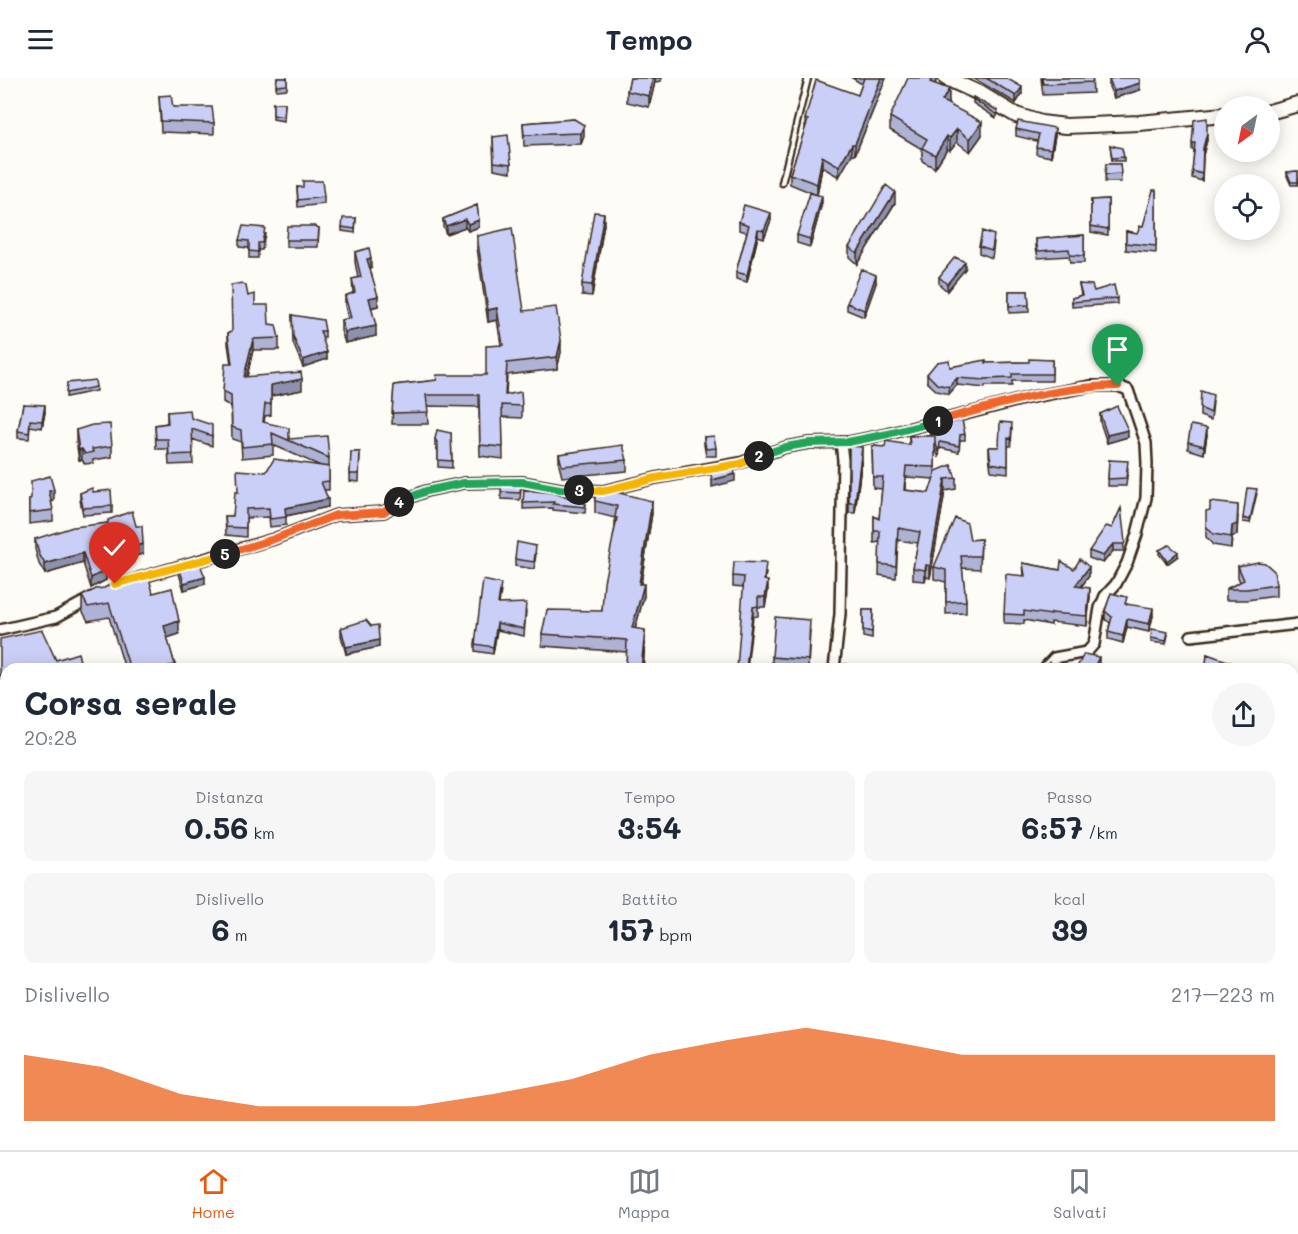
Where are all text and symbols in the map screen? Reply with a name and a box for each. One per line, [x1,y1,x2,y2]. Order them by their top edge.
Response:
text: Tempo [606,22,692,57]
icon: menu [24,23,57,56]
icon: person [1241,23,1274,56]
north arrow [1214,96,1280,162]
map controls [1214,96,1280,240]
button: locate [1214,174,1280,240]
pin [1092,324,1143,386]
icon: arrive [1101,333,1134,366]
pin: 1 [923,406,953,436]
text: 1 [934,410,942,431]
pin: 2 [744,441,774,471]
text: 2 [755,445,763,466]
pin: 3 [564,475,594,505]
text: 3 [574,479,584,500]
pin: 4 [384,487,414,517]
text: 4 [394,491,404,512]
pin [89,522,140,584]
icon: check [98,531,131,564]
pin: 5 [210,539,240,569]
text: 5 [220,543,230,564]
text: Corsa serale [24,680,237,723]
button: share [1212,683,1275,746]
text: 20:28 [24,724,77,750]
text: Distanza [195,786,264,807]
text: Tempo [624,786,675,807]
text: Passo [1047,786,1092,807]
text: 0.56 [184,807,248,847]
text: 3:54 [617,807,682,847]
text: 6:57 [1021,807,1083,847]
text: km [248,822,275,843]
text: /km [1083,822,1118,843]
text: Dislivello [195,888,264,909]
text: Battito [622,888,677,909]
text: kcal [1054,888,1085,909]
text: 6 [211,909,230,949]
text: 157 [607,909,654,949]
text: 39 [1051,909,1088,949]
text: m [230,924,248,945]
text: bpm [654,924,692,945]
text: Dislivello [24,981,110,1007]
text: 217–223 m [1171,981,1275,1007]
tab: Home [191,1165,235,1222]
tab: Mappa [618,1165,670,1222]
tab: Salvati [1053,1165,1107,1222]

